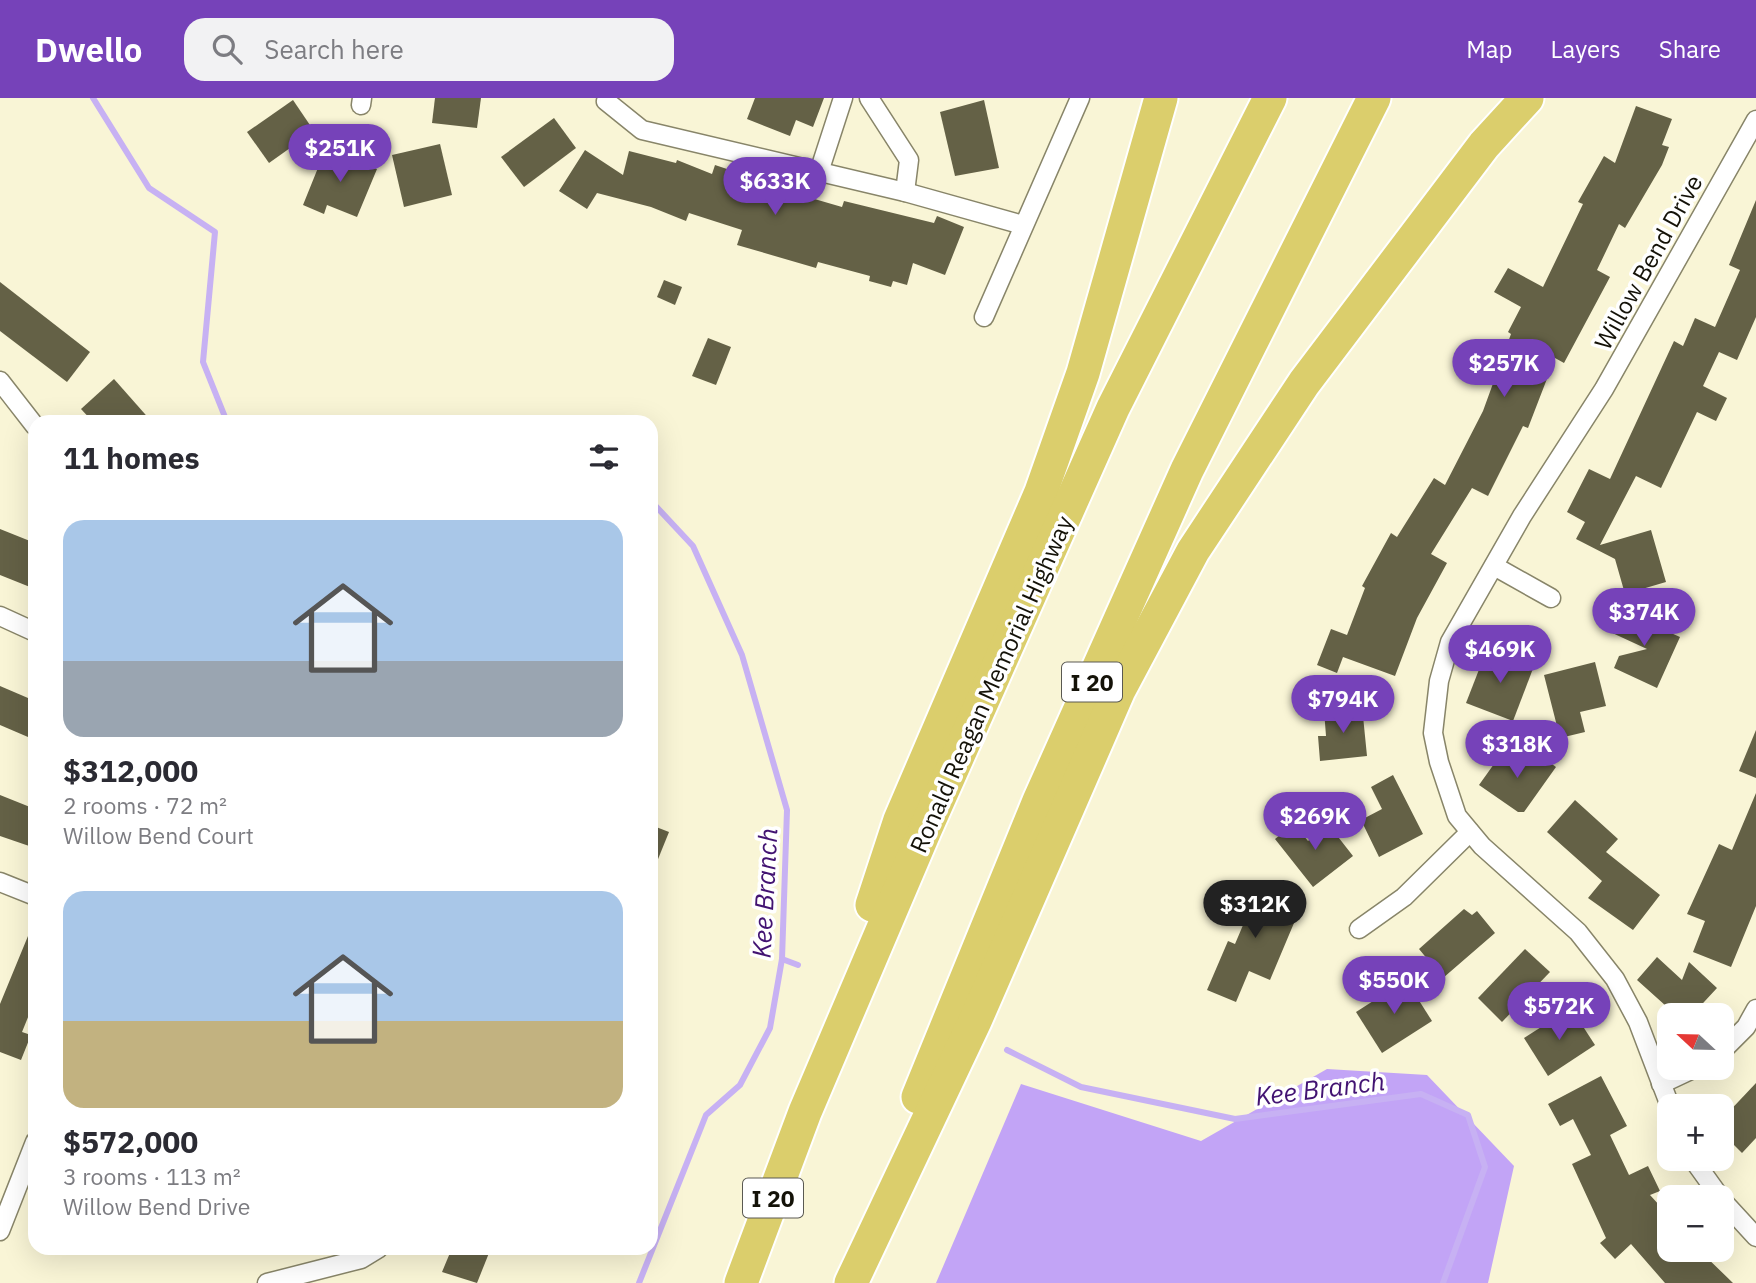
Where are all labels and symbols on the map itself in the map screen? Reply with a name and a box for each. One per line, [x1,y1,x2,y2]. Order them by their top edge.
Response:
pin: $251K [291,125,389,184]
pin: $633K [726,158,824,217]
street label: Willow Bend Drive [1587,169,1709,355]
pin: $257K [1455,340,1553,399]
street label: Ronald Reagan Memorial Highway [902,510,1080,858]
pin: $374K [1595,588,1693,648]
pin: $469K [1451,626,1549,685]
road number: I 20 [1062,662,1122,702]
pin: $794K [1294,676,1392,735]
pin: $318K [1468,720,1566,780]
pin: $269K [1266,792,1364,852]
water label: Kee Branch [744,827,784,959]
pin: $312K [1206,880,1304,940]
pin: $550K [1345,956,1443,1016]
pin: $572K [1510,982,1608,1042]
north arrow [1657,1003,1734,1080]
water label: Kee Branch [1253,1063,1387,1113]
road number: I 20 [743,1178,803,1218]

